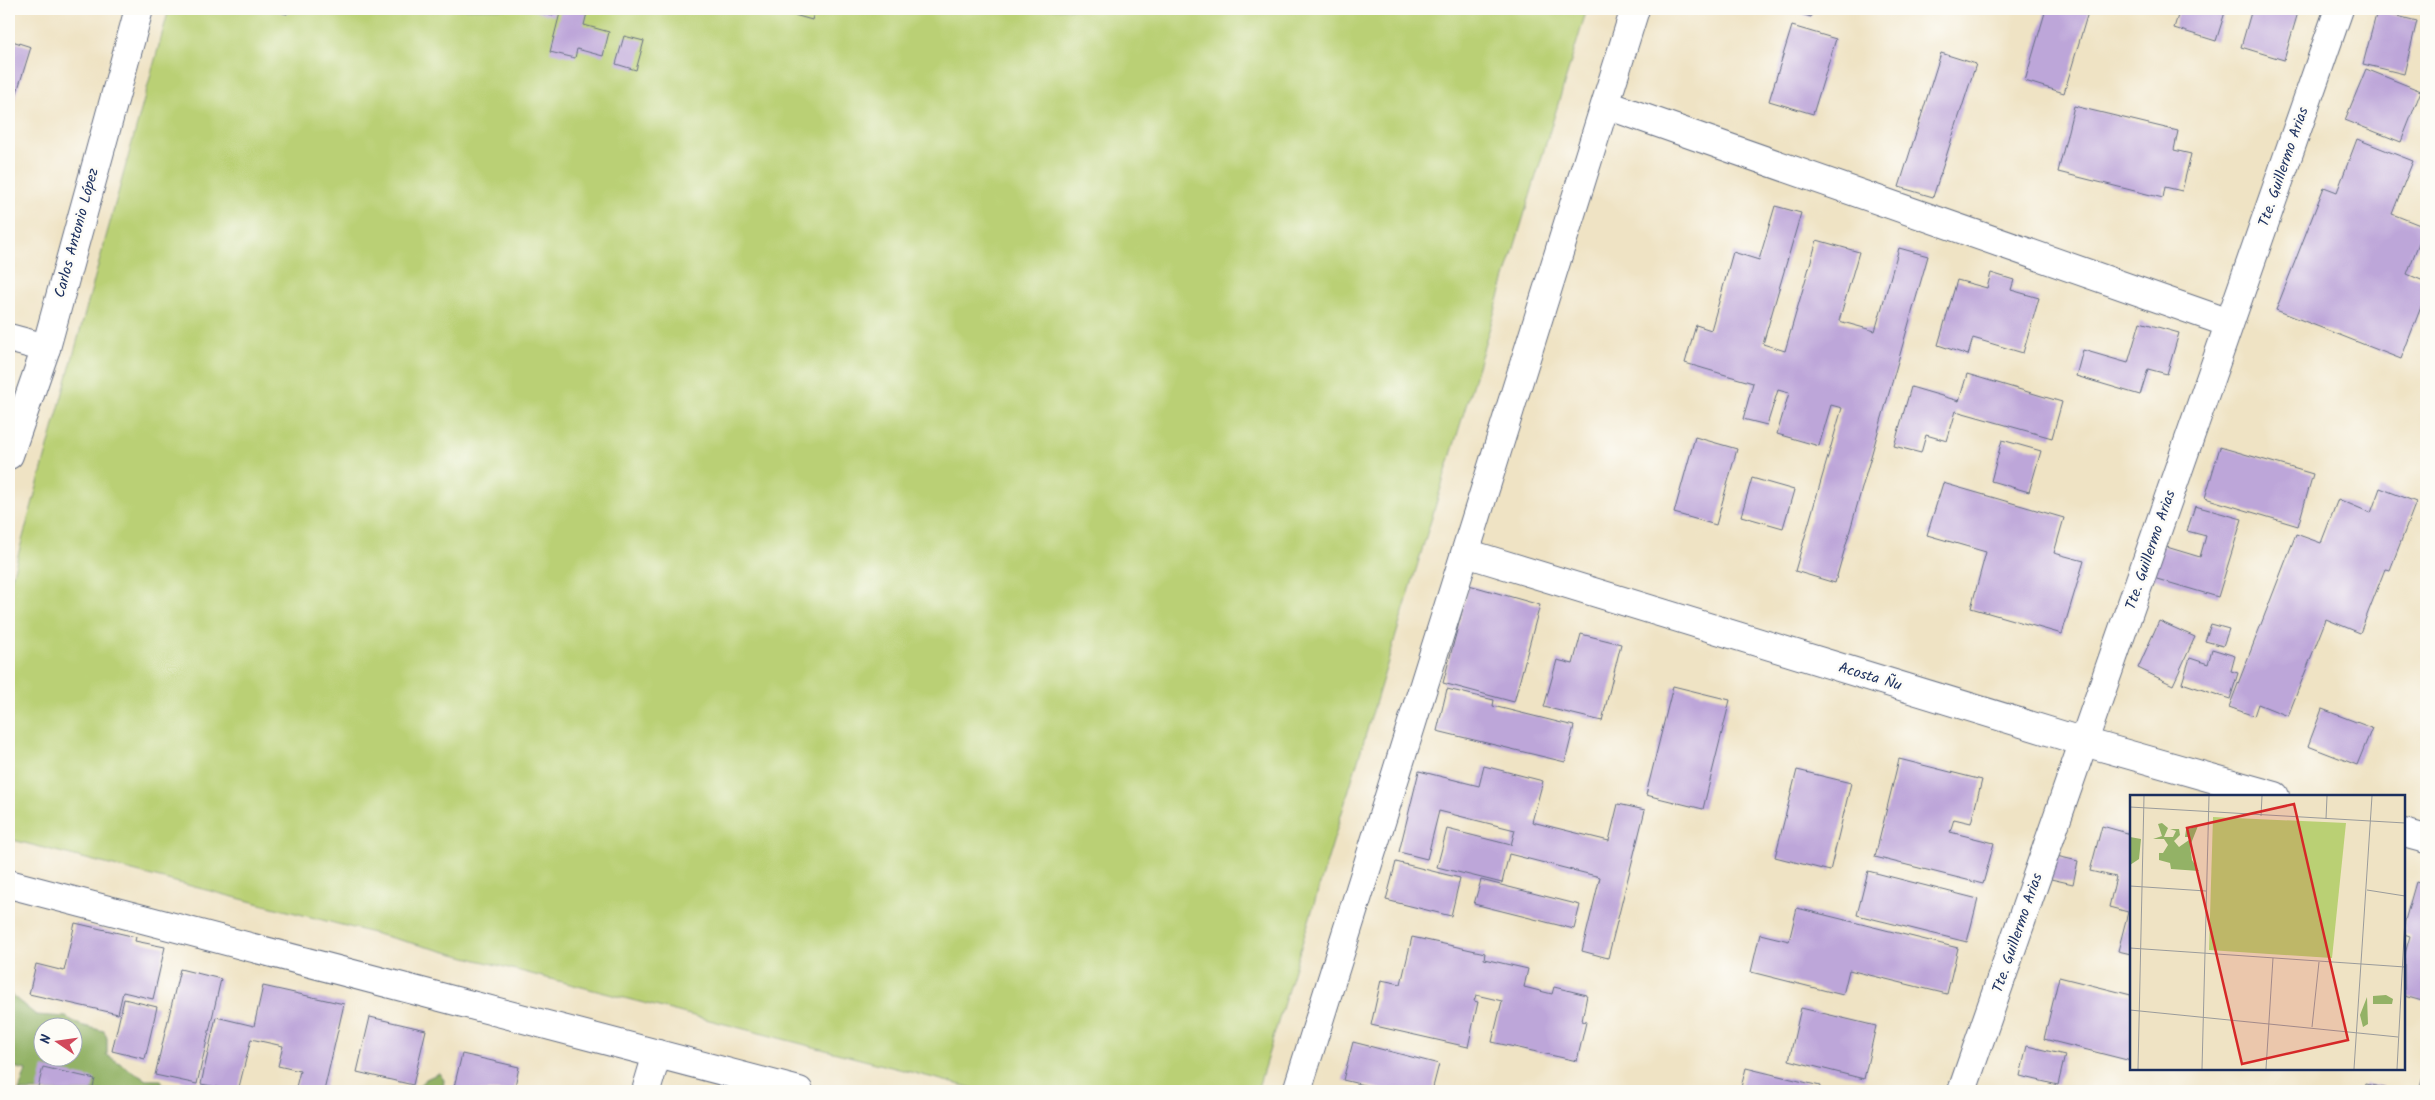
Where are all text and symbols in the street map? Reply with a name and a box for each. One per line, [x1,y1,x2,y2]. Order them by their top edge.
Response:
street label: Tte. Guillermo Arias [2252,103,2316,230]
street label: Carlos Antonio López [48,165,106,301]
street label: Tte. Guillermo Arias [2119,486,2183,613]
street label: Acosta Ñu [1835,656,1905,698]
inset map [2130,795,2405,1070]
street label: Tte. Guillermo Arias [1986,869,2050,996]
north arrow [32,1018,82,1068]
text: N [35,1032,58,1046]

